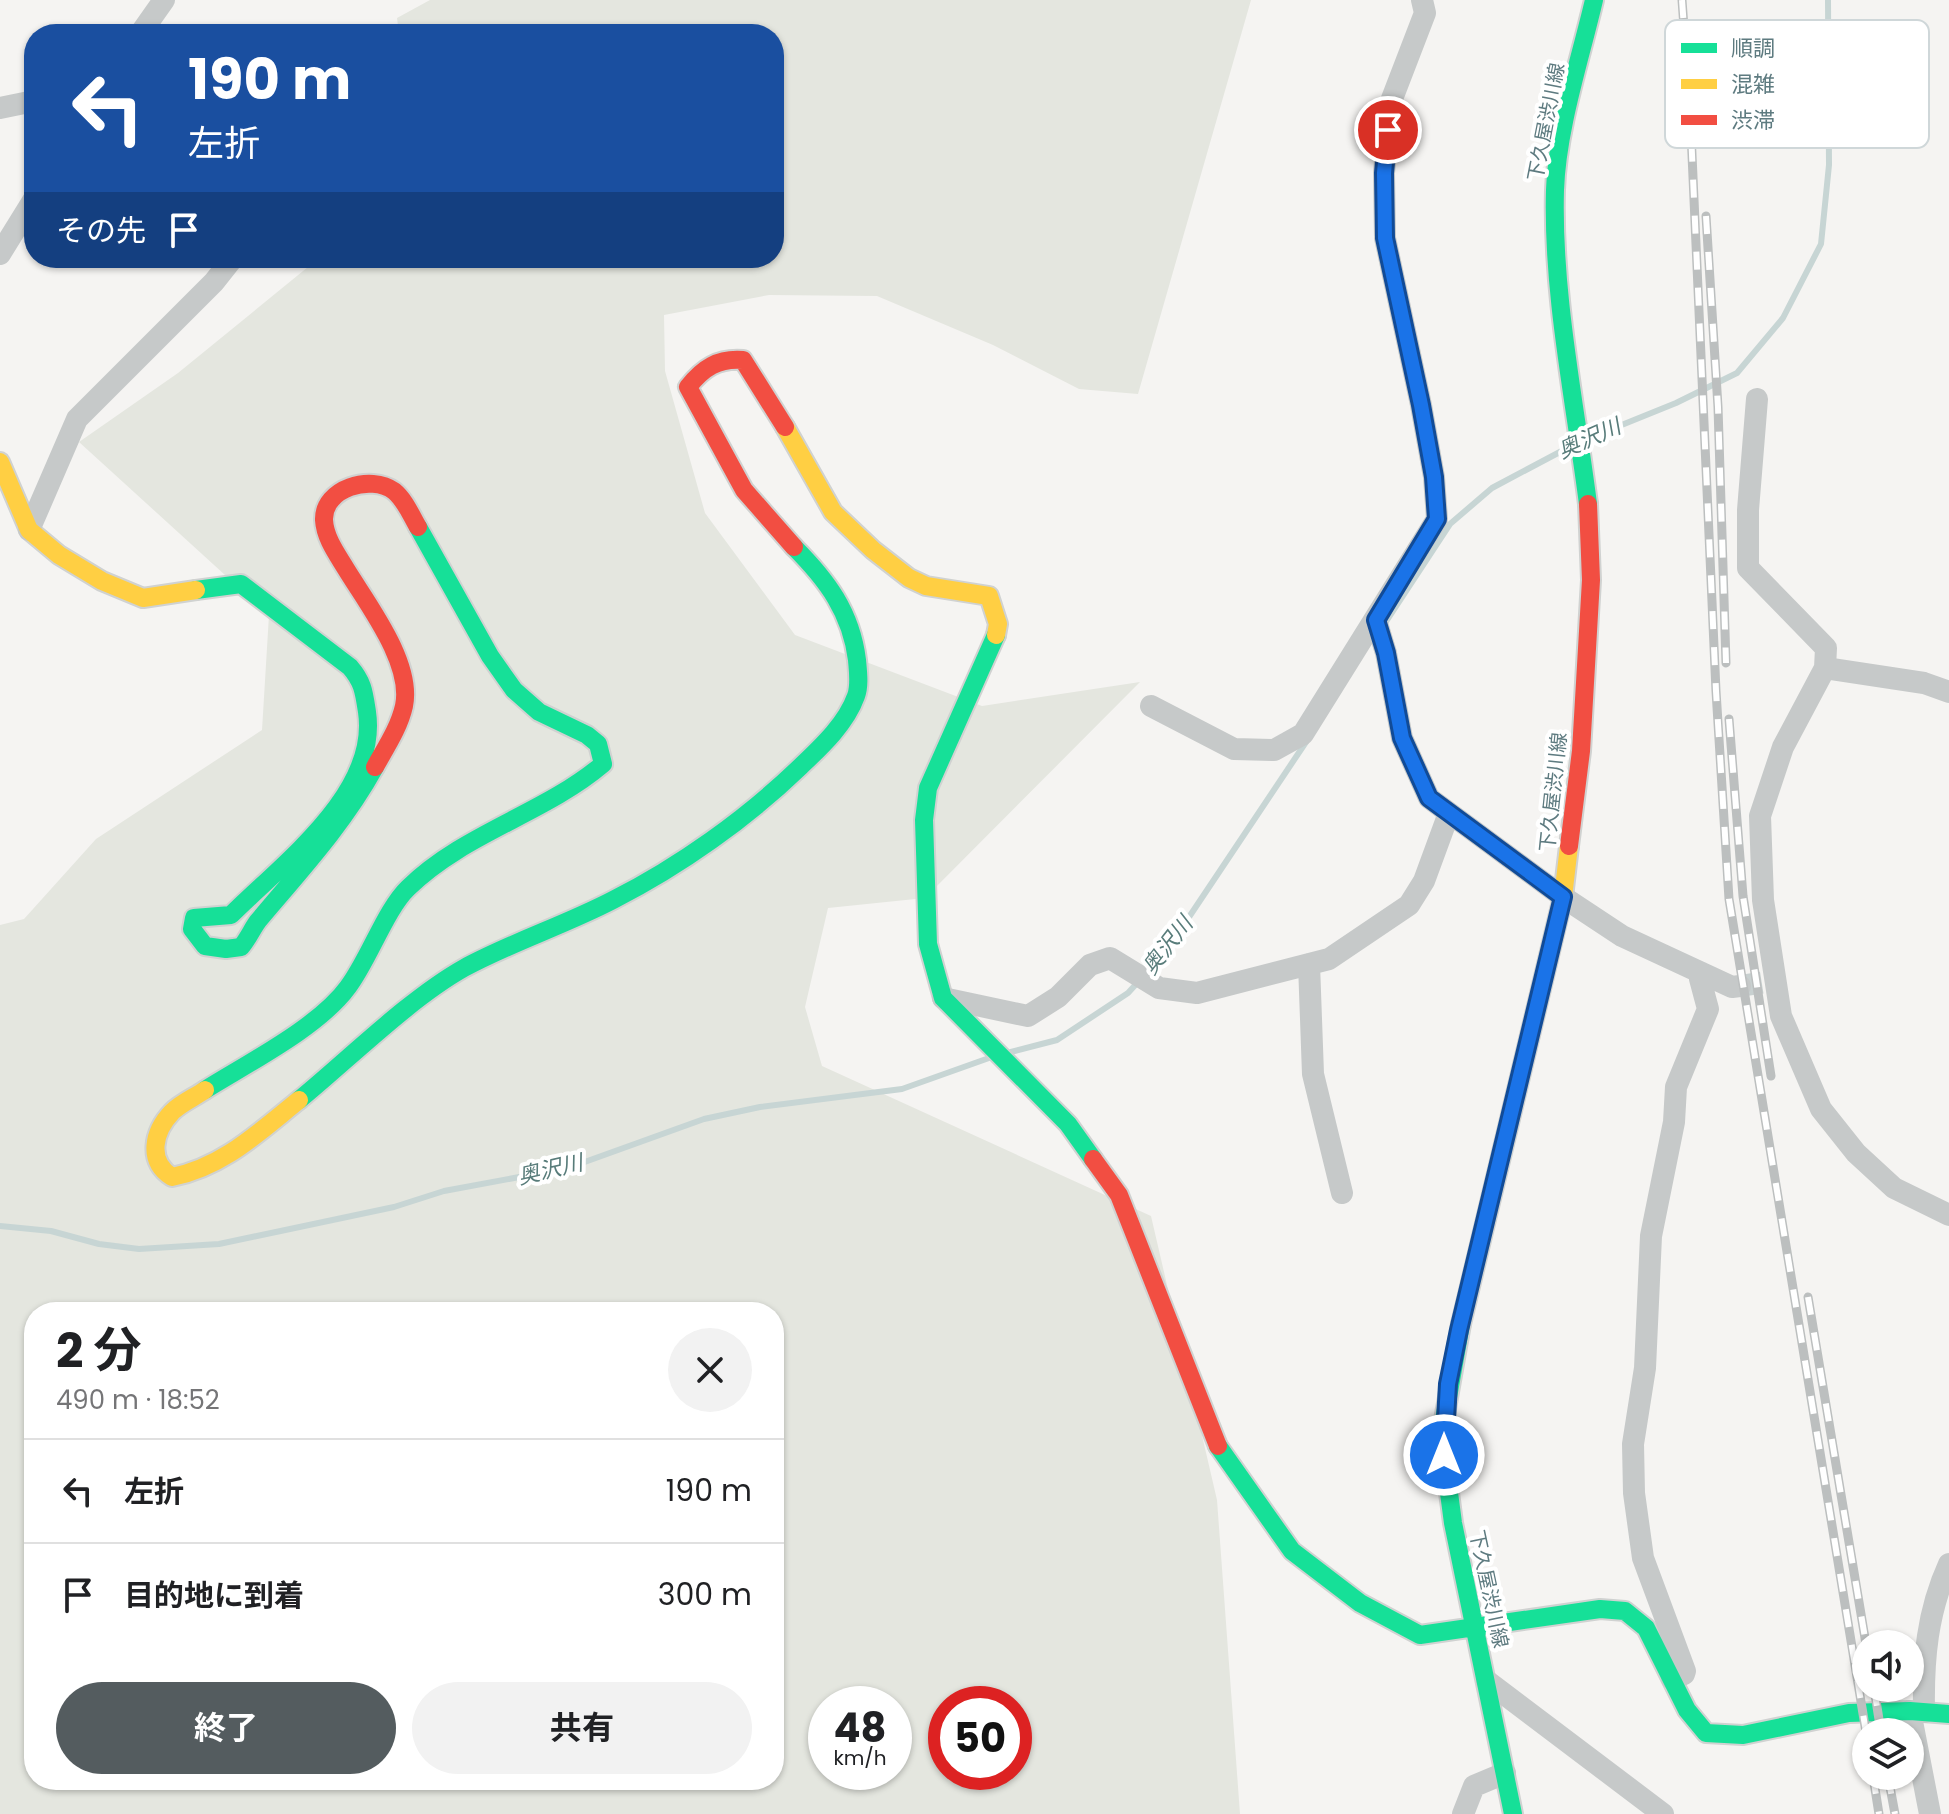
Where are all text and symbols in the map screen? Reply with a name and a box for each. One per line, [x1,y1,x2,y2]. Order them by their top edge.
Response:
legend [1665,20,1929,148]
text: 順調 [1731,33,1775,64]
text: 190 m [188,40,351,119]
icon: left [56,56,160,160]
street label: 下久屋渋川線 [1521,60,1571,184]
text: 混雑 [1731,69,1775,100]
pin [1354,96,1422,164]
text: 渋滞 [1731,105,1775,136]
icon: arrive [1366,108,1410,152]
text: 左折 [188,118,260,169]
icon: arrive [162,208,206,252]
text: その先 [56,209,146,252]
water label: 奥沢川 [1553,410,1627,466]
street label: 下久屋渋川線 [1533,731,1573,853]
water label: 奥沢川 [1135,908,1201,981]
water label: 奥沢川 [514,1147,588,1192]
text: 2 分 [56,1317,142,1384]
button: close [668,1328,752,1412]
text: 490 m · 18:52 [56,1382,220,1418]
position arrow [1402,1413,1486,1497]
icon: left [56,1469,100,1513]
text: 190 m [666,1469,752,1512]
text: 左折 [124,1470,184,1513]
street label: 下久屋渋川線 [1463,1527,1515,1651]
icon: arrive [56,1573,100,1617]
text: 300 m [658,1573,752,1616]
text: 目的地に到着 [124,1574,304,1617]
map controls [1852,1630,1924,1790]
button: sound [1852,1630,1924,1702]
button: 終了 [56,1682,396,1774]
button: 共有 [412,1682,752,1774]
speed limit sign: 50 [928,1686,1032,1790]
text: 48 [833,1700,886,1756]
button: layers [1852,1718,1924,1790]
text: km/h [833,1744,887,1772]

